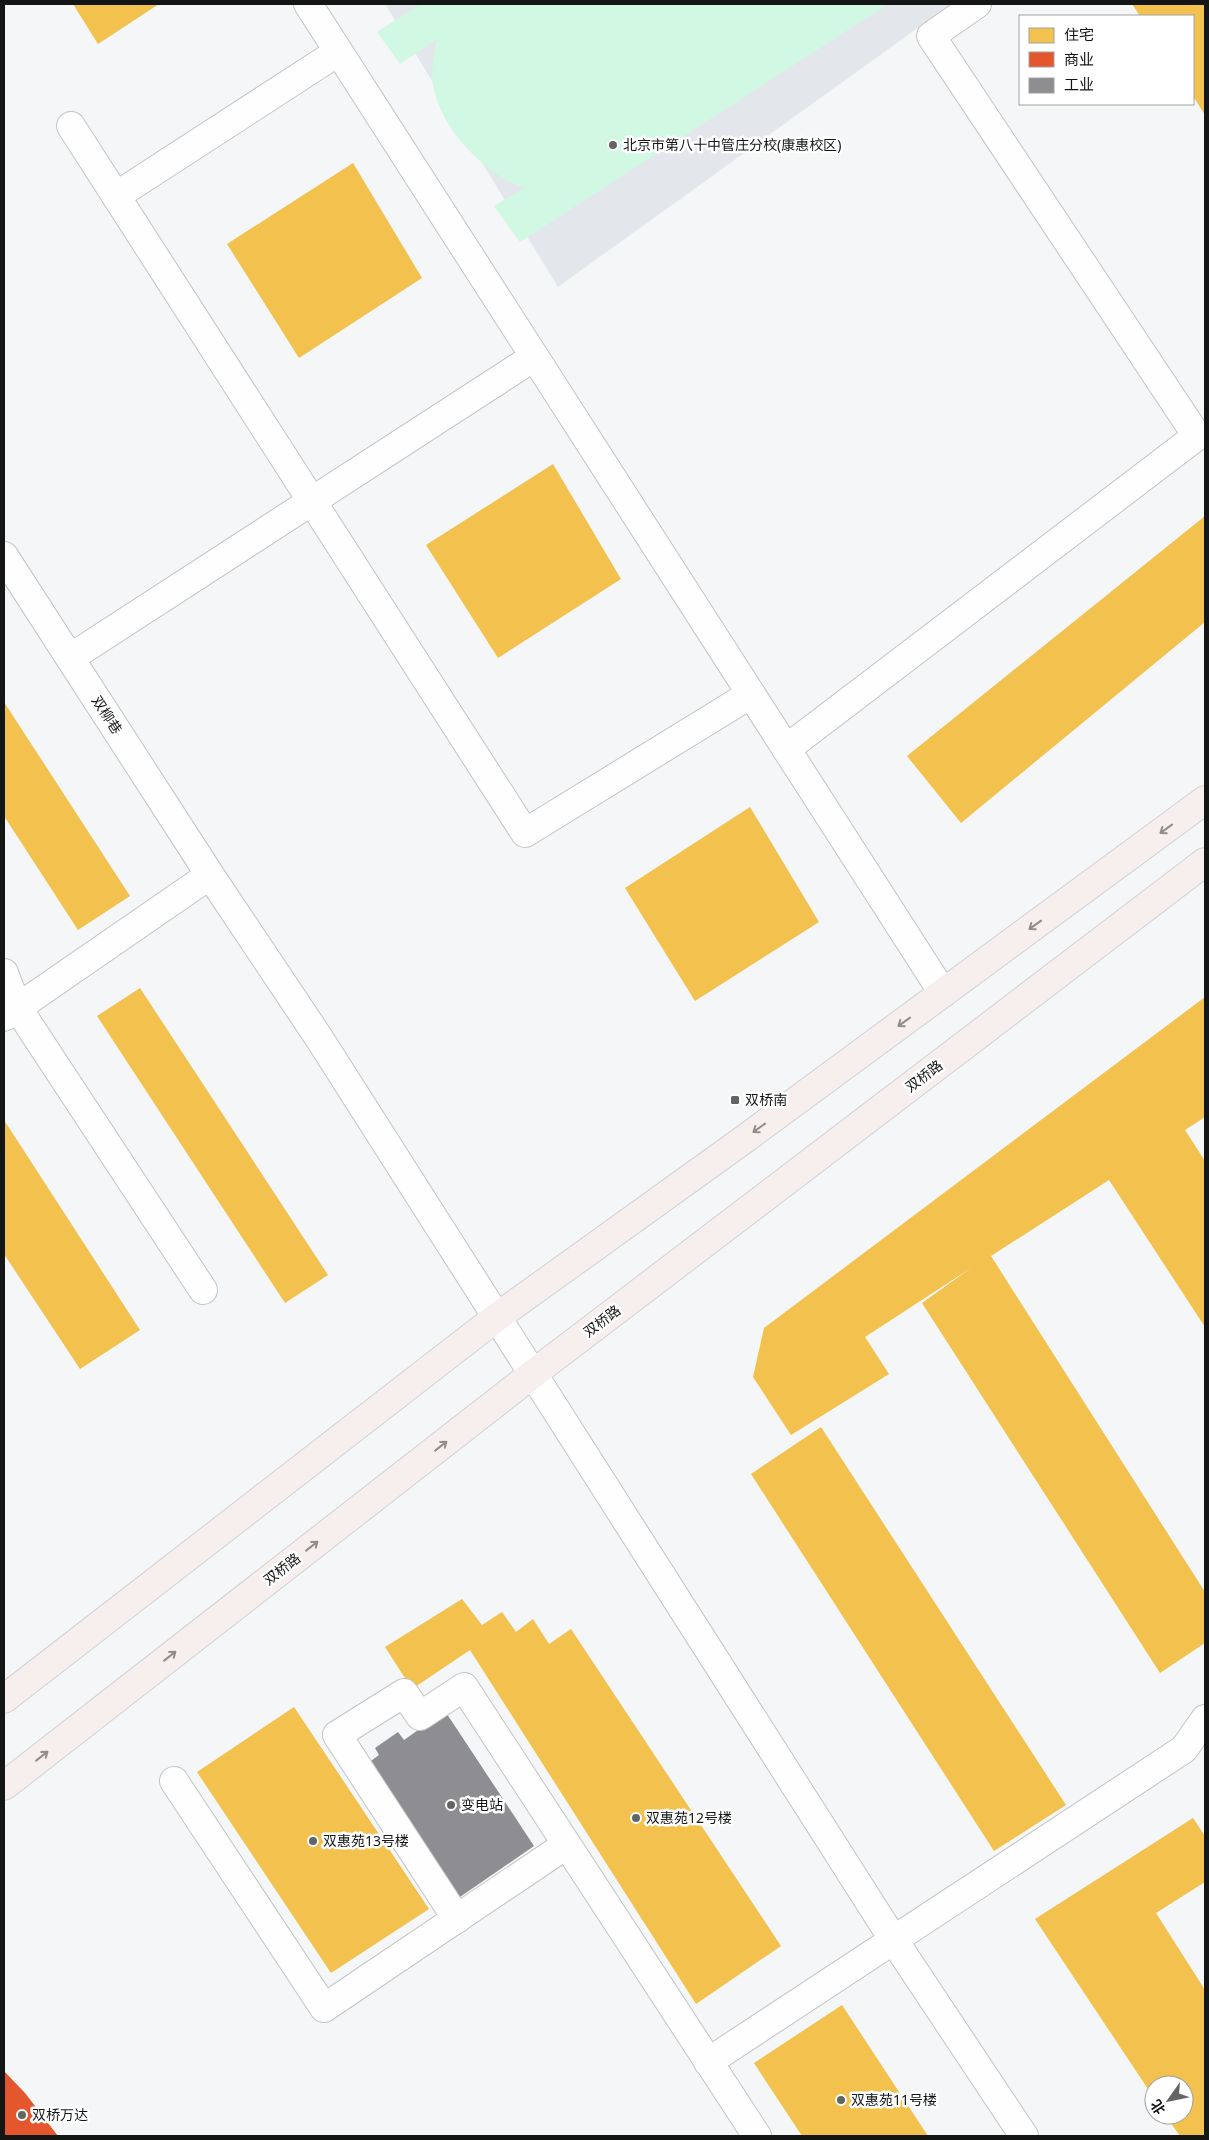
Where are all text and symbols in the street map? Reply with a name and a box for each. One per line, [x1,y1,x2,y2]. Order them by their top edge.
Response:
legend [1019,15,1194,105]
text: 住宅 [1064,24,1094,44]
text: 商业 [1064,49,1094,69]
text: 工业 [1064,74,1094,94]
place label: 北京市第八十中管庄分校(康惠校区) [623,135,841,154]
marker: 北京市第八十中管庄分校(康惠校区) [607,139,619,151]
street label: 双柳巷 [88,692,127,738]
one-way arrow [1159,824,1173,834]
one-way arrow [1029,920,1042,931]
one-way arrow [898,1016,911,1027]
street label: 双桥路 [901,1055,946,1096]
place label: 双桥南 [745,1090,787,1109]
marker: 双桥南 [729,1094,741,1106]
one-way arrow [752,1123,766,1133]
street label: 双桥路 [579,1300,624,1341]
one-way arrow [434,1440,447,1451]
one-way arrow [305,1540,318,1551]
street label: 双桥路 [259,1548,304,1589]
one-way arrow [163,1651,176,1662]
one-way arrow [35,1751,48,1762]
place label: 变电站 [461,1795,503,1814]
marker: 变电站 [445,1799,457,1811]
place label: 双惠苑12号楼 [646,1808,732,1827]
marker: 双惠苑12号楼 [630,1812,642,1824]
place label: 双惠苑13号楼 [323,1831,409,1850]
marker: 双惠苑13号楼 [307,1835,319,1847]
north arrow [1144,2075,1194,2125]
place label: 双惠苑11号楼 [851,2090,937,2109]
marker: 双惠苑11号楼 [835,2094,847,2106]
text: 北 [1146,2096,1169,2118]
place label: 双桥万达 [32,2105,88,2124]
marker: 双桥万达 [16,2109,28,2121]

